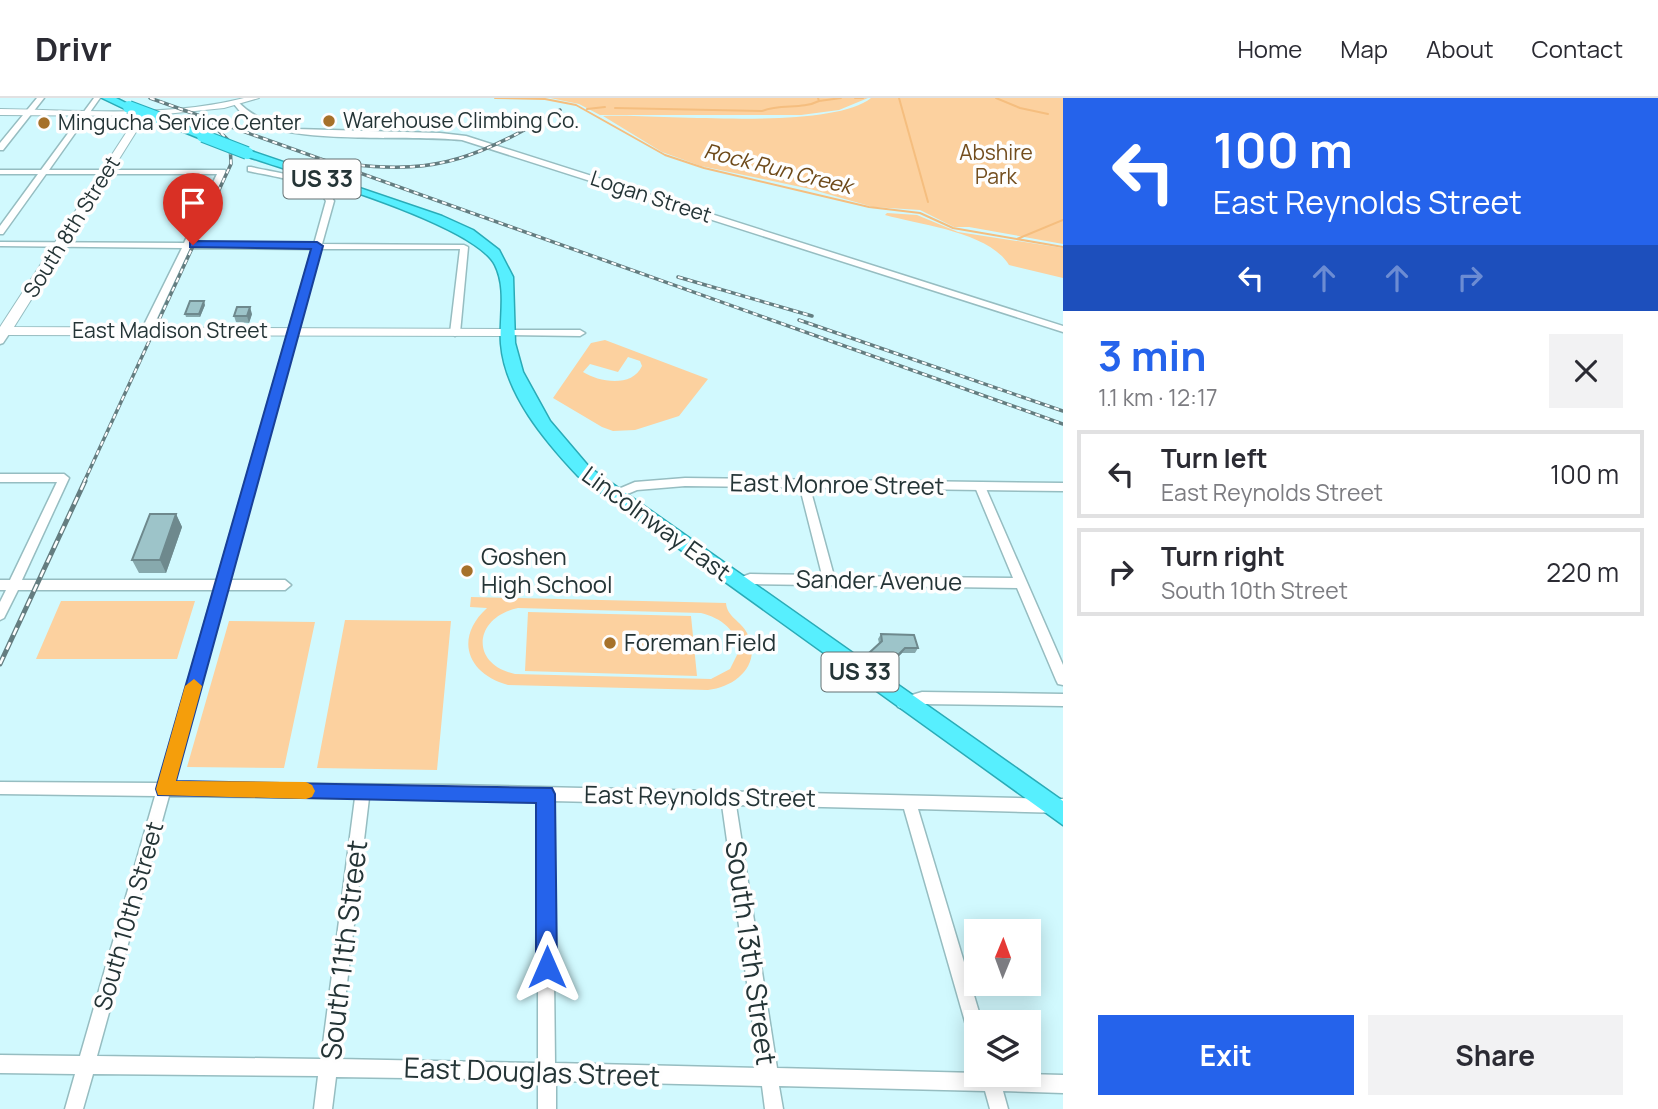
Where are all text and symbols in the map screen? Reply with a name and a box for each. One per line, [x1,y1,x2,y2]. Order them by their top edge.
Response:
text: Drivr [35,26,112,71]
text: Home [1237,32,1302,65]
text: Map [1340,32,1388,65]
text: About [1426,32,1494,65]
text: Contact [1532,32,1623,65]
place label: Warehouse Climbing Co. [343,106,579,134]
place label: Mingucha Service Center [58,108,302,136]
marker: Warehouse Climbing Co. [321,113,337,129]
marker: Mingucha Service Center [36,115,52,131]
text: 100 m [1213,116,1353,183]
icon: left [1098,126,1189,217]
water label: Rock Run Creek [701,136,858,201]
park label: Abshire Park [959,138,1033,190]
street label: South 8th Street [16,150,126,303]
road number: US 33 [284,159,360,198]
street label: Logan Street [587,163,715,229]
pin [163,173,223,245]
text: East Reynolds Street [1213,180,1522,224]
icon: arrive [174,184,212,222]
icon: left [1232,259,1270,297]
icon: ahead [1305,259,1343,297]
icon: ahead [1378,259,1416,297]
icon: right [1451,259,1489,297]
street label: East Madison Street [72,316,268,344]
text: 3 min [1098,326,1207,384]
button: close [1549,334,1623,408]
text: 1.1 km · 12:17 [1098,381,1217,413]
text: Turn left [1161,440,1268,476]
icon: left [1102,455,1140,493]
text: 100 m [1550,456,1619,492]
street label: Lincolnway East [576,458,738,588]
street label: East Monroe Street [729,465,945,502]
text: East Reynolds Street [1161,476,1383,508]
text: Turn right [1161,538,1285,574]
place label: Goshen High School [481,539,613,600]
icon: right [1102,553,1140,591]
text: 220 m [1546,554,1619,590]
street label: Sander Avenue [796,562,962,597]
marker: Goshen High School [459,563,475,579]
text: South 10th Street [1161,574,1348,606]
place label: Foreman Field [624,625,776,658]
marker: Foreman Field [602,635,618,651]
road number: US 33 [822,652,898,692]
street label: East Reynolds Street [584,777,816,814]
street label: South 10th Street [85,817,170,1014]
street label: South 11th Street [311,838,375,1062]
street label: South 13th Street [717,838,787,1067]
north arrow [964,919,1041,996]
map controls [964,919,1041,1087]
position arrow [510,930,584,1004]
button: layers [964,1010,1041,1087]
button: Exit [1098,1015,1354,1095]
button: Share [1368,1015,1623,1095]
street label: East Douglas Street [403,1048,661,1094]

